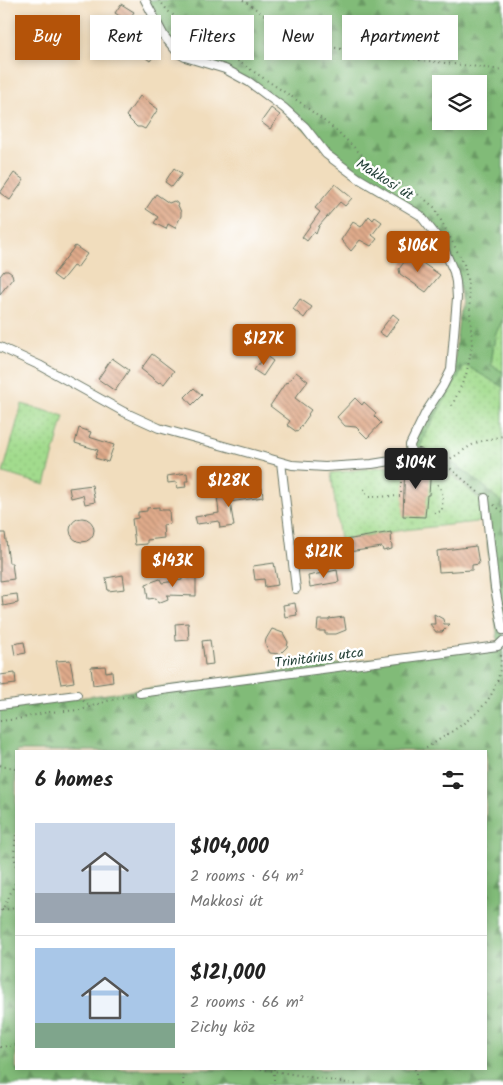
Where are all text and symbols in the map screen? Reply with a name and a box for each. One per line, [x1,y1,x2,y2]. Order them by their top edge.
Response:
chip: Buy [15,15,80,60]
chip: Rent [90,15,161,60]
chip: Filters [171,15,254,60]
chip: New [264,15,332,60]
chip: Apartment [342,15,458,60]
map controls [432,75,487,130]
button: layers [432,75,487,130]
street label: Makkosi út [351,154,418,206]
pin: $106K [383,230,453,273]
text: $106K [398,234,438,259]
pin: $127K [229,324,299,366]
text: $127K [244,327,284,352]
pin: $104K [381,448,451,490]
text: $104K [396,451,436,476]
pin: $128K [194,466,264,508]
text: $128K [208,469,250,494]
pin: $121K [289,536,359,579]
text: $121K [305,540,343,565]
pin: $143K [138,546,208,588]
text: $143K [152,549,194,574]
street label: Trinitárius utca [273,642,365,674]
text: 6 homes [35,764,113,797]
icon: filters [439,766,467,794]
text: $104,000 [190,831,269,864]
icon: home [75,843,135,903]
text: 2 rooms · 64 m² [190,864,303,889]
text: Makkosi út [190,889,263,914]
text: $121,000 [190,957,265,990]
icon: home [75,968,135,1028]
text: 2 rooms · 66 m² [190,990,304,1015]
text: Zichy köz [190,1015,255,1040]

